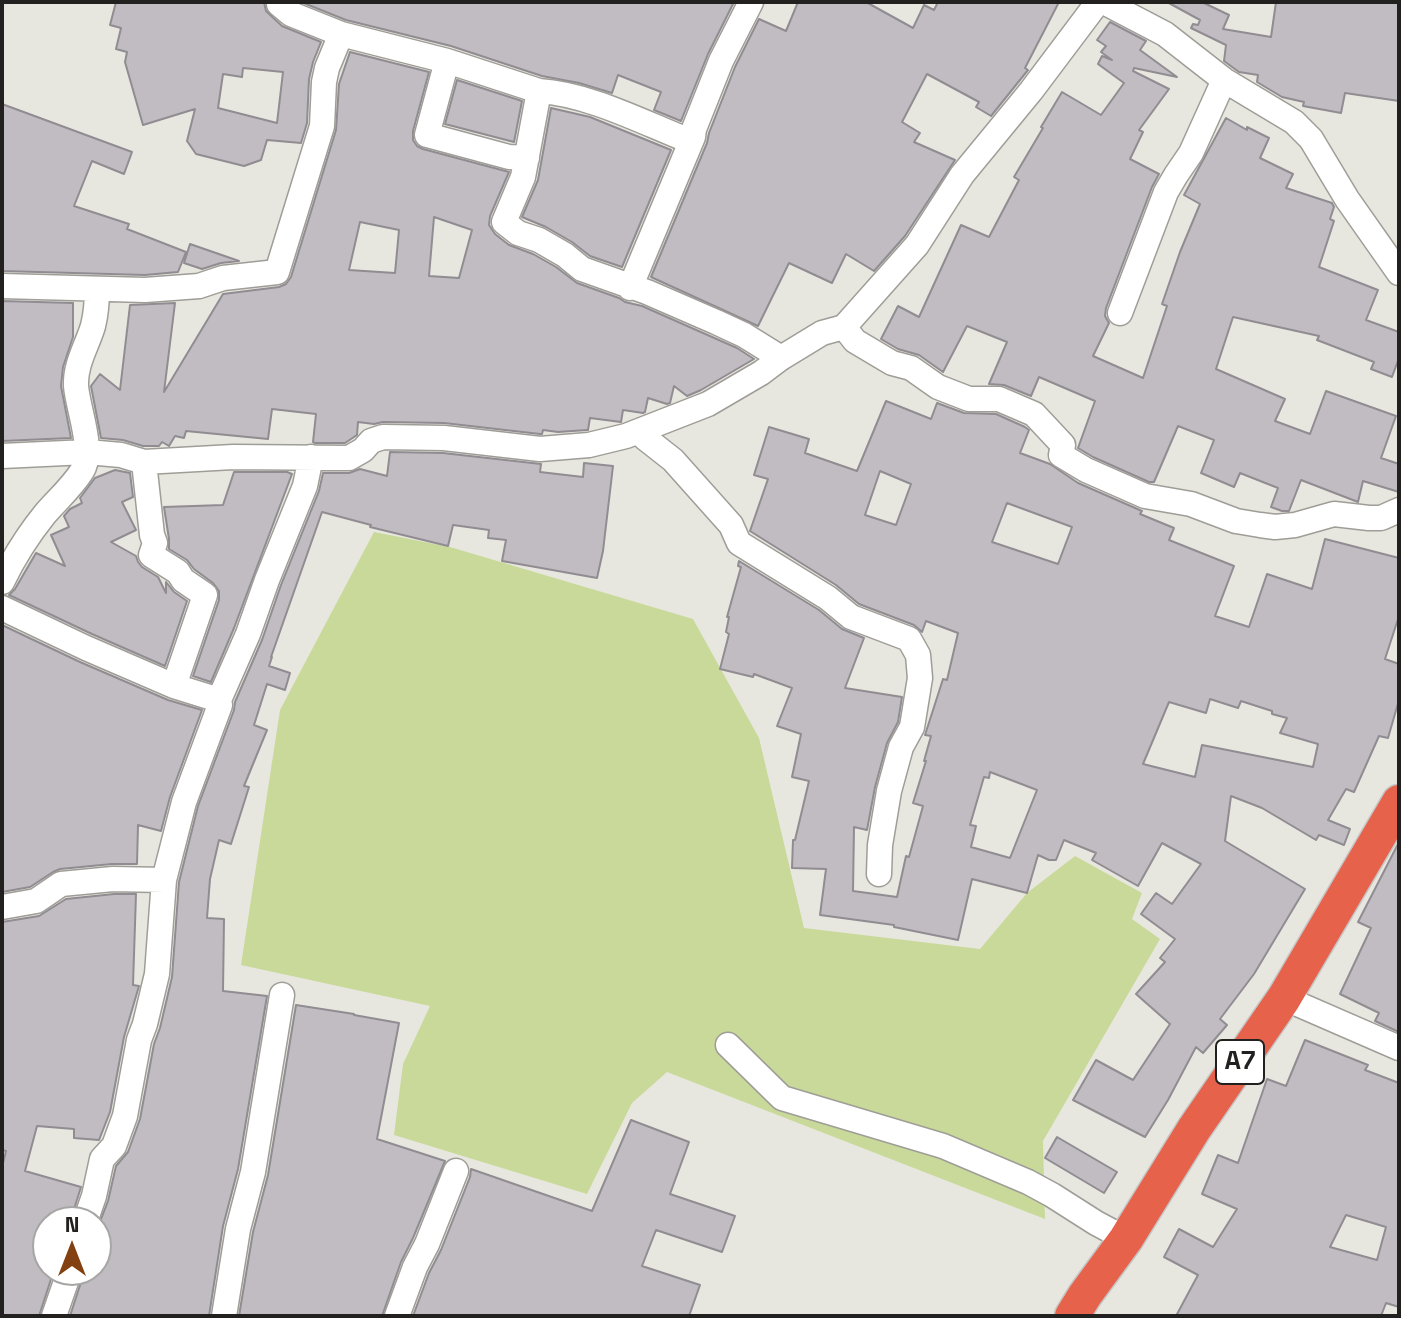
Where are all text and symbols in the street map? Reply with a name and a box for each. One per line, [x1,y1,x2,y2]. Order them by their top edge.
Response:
road number: A7 [1216,1040,1264,1084]
north arrow [32,1206,112,1286]
text: N [65,1210,79,1238]

